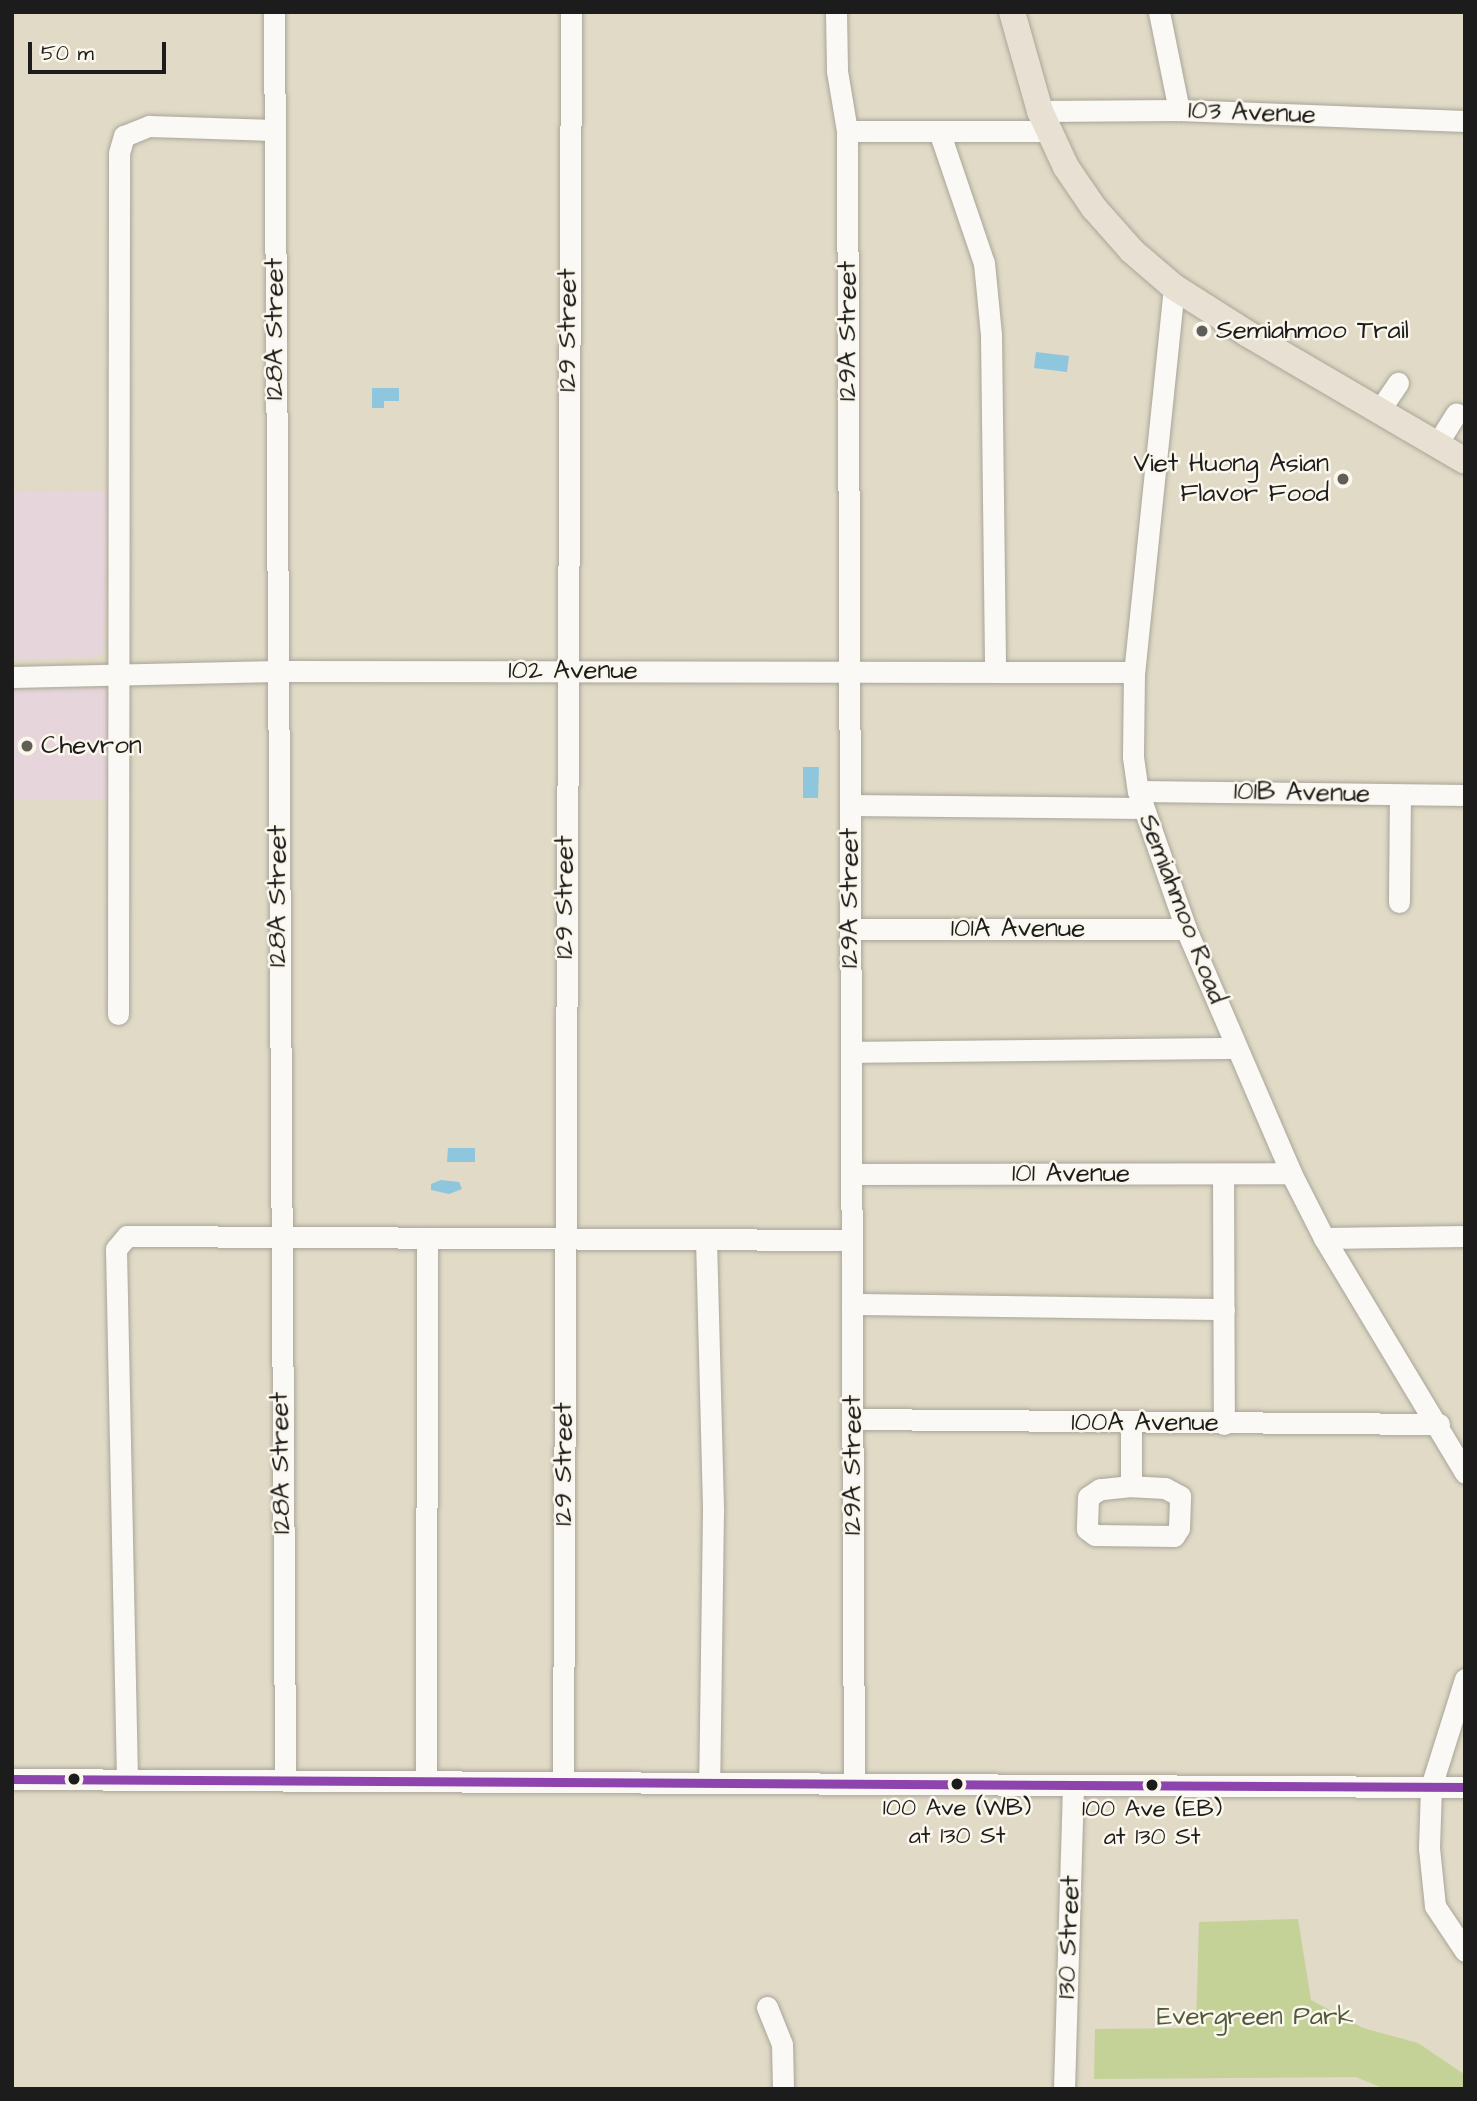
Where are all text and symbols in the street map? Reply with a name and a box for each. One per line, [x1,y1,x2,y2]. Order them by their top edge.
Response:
scale bar [32,28,170,72]
text: 50 m [41,39,94,68]
street label: 103 Avenue [1188,95,1316,131]
street label: 128A Street [259,258,291,400]
street label: 129A Street [832,261,864,401]
street label: 129 Street [552,268,584,392]
place label: Semiahmoo Trail [1216,315,1409,347]
marker: Semiahmoo Trail [1194,323,1210,339]
place label: Viet Huong Asian Flavor Food [1134,448,1329,510]
marker: Viet Huong Asian Flavor Food [1335,471,1351,487]
street label: 102 Avenue [508,655,638,687]
place label: Chevron [41,730,142,762]
marker: Chevron [19,738,35,754]
street label: 101B Avenue [1234,776,1370,810]
street label: Semiahmoo Road [1131,810,1233,1008]
street label: 128A Street [262,825,294,967]
street label: 129A Street [834,828,866,968]
street label: 129 Street [549,835,581,959]
street label: 101A Avenue [951,913,1085,945]
street label: 101 Avenue [1012,1158,1130,1190]
street label: 128A Street [264,1392,298,1534]
street label: 129A Street [837,1395,869,1535]
street label: 129 Street [548,1402,580,1526]
street label: 100A Avenue [1071,1407,1219,1439]
unlabelled marker [67,1772,81,1786]
marker: 100 Ave (WB) at 130 St [950,1777,964,1791]
marker: 100 Ave (EB) at 130 St [1145,1778,1159,1792]
place label: 100 Ave (WB) at 130 St [883,1795,1031,1851]
place label: 100 Ave (EB) at 130 St [1082,1796,1222,1852]
street label: 130 Street [1051,1875,1087,1999]
park label: Evergreen Park [1157,2001,1353,2033]

